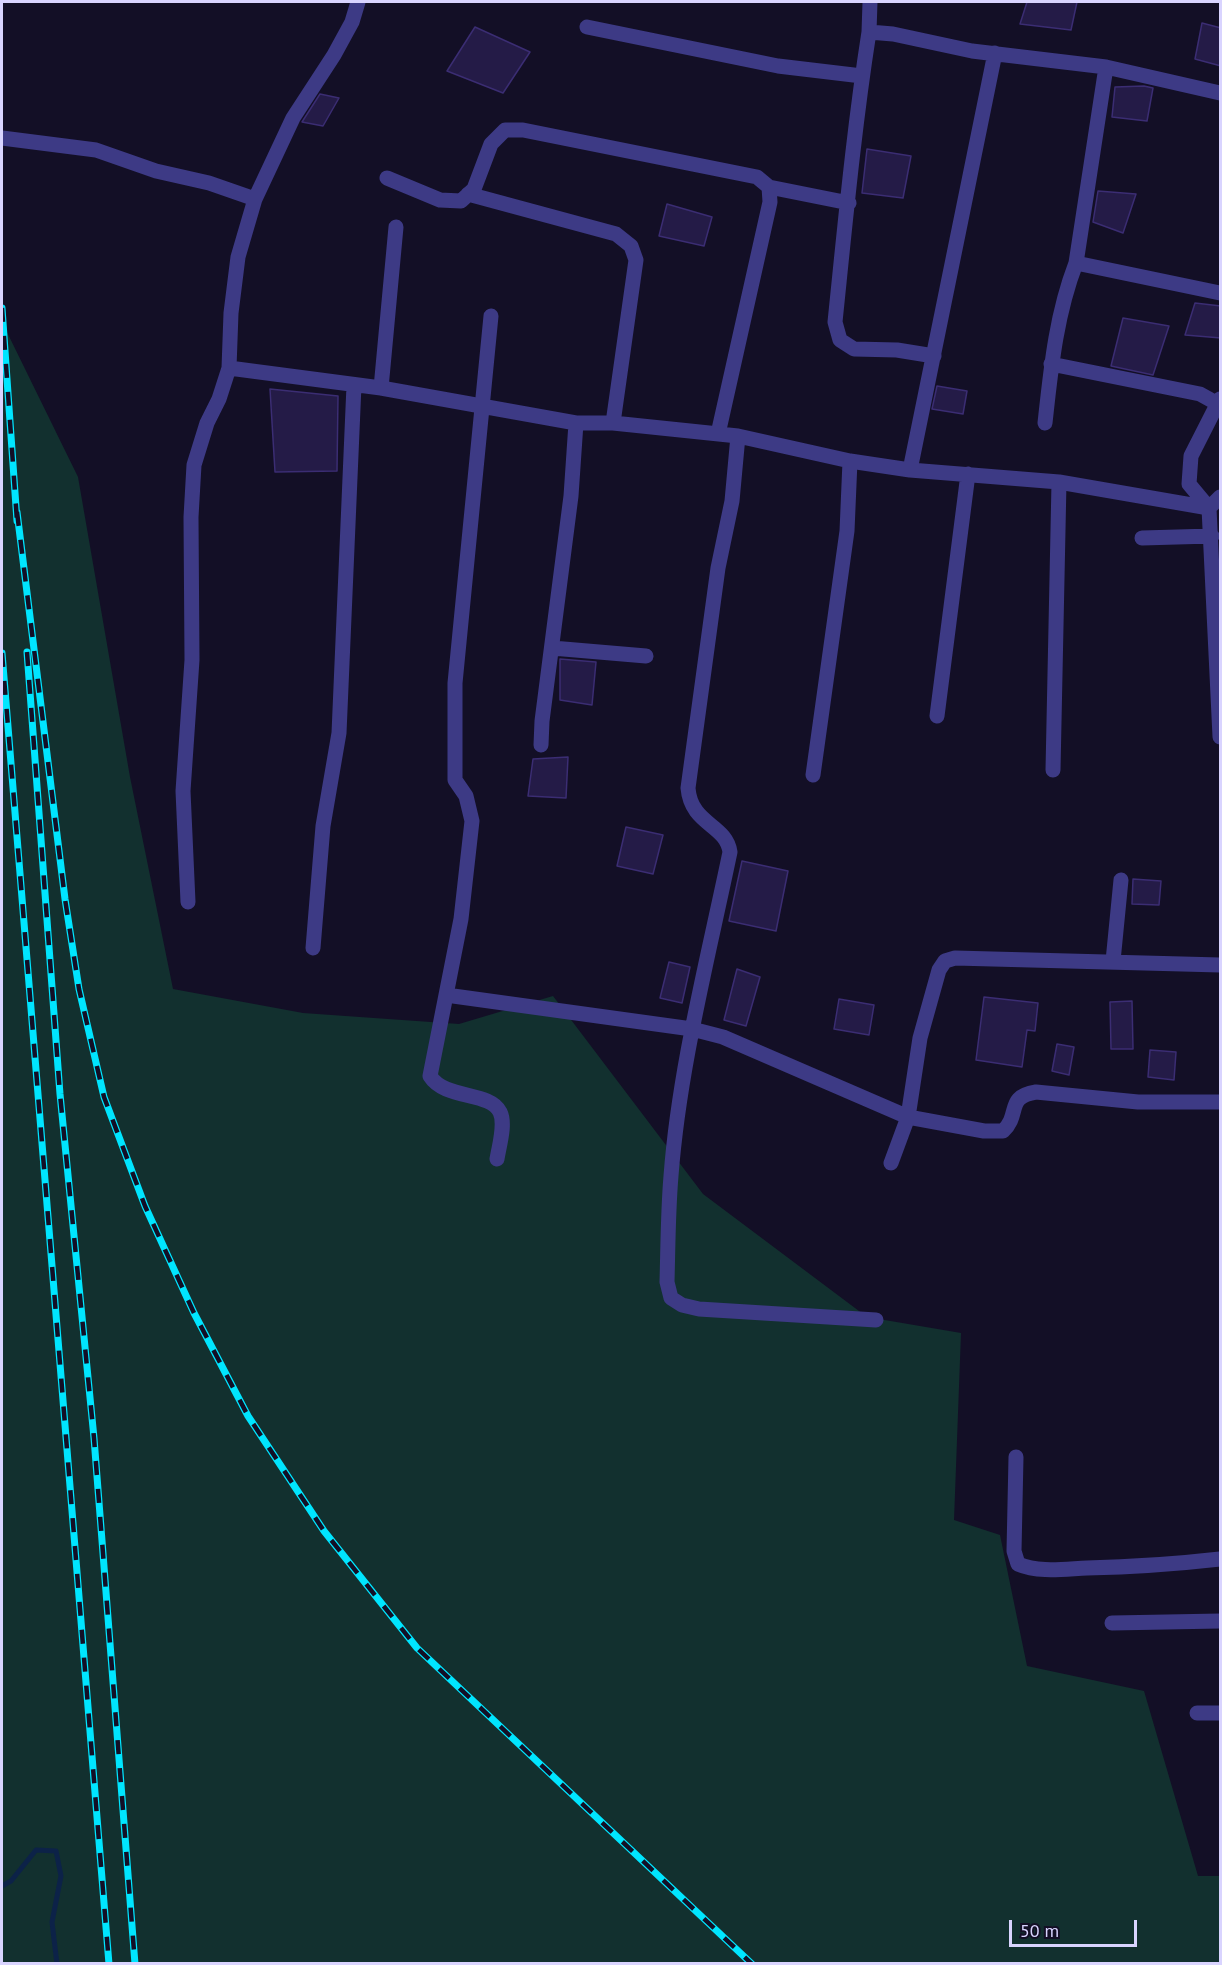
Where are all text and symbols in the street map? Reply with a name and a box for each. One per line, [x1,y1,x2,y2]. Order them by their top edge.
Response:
scale bar [1012,1908,1140,1946]
text: 50 m [1020,1919,1059,1942]

